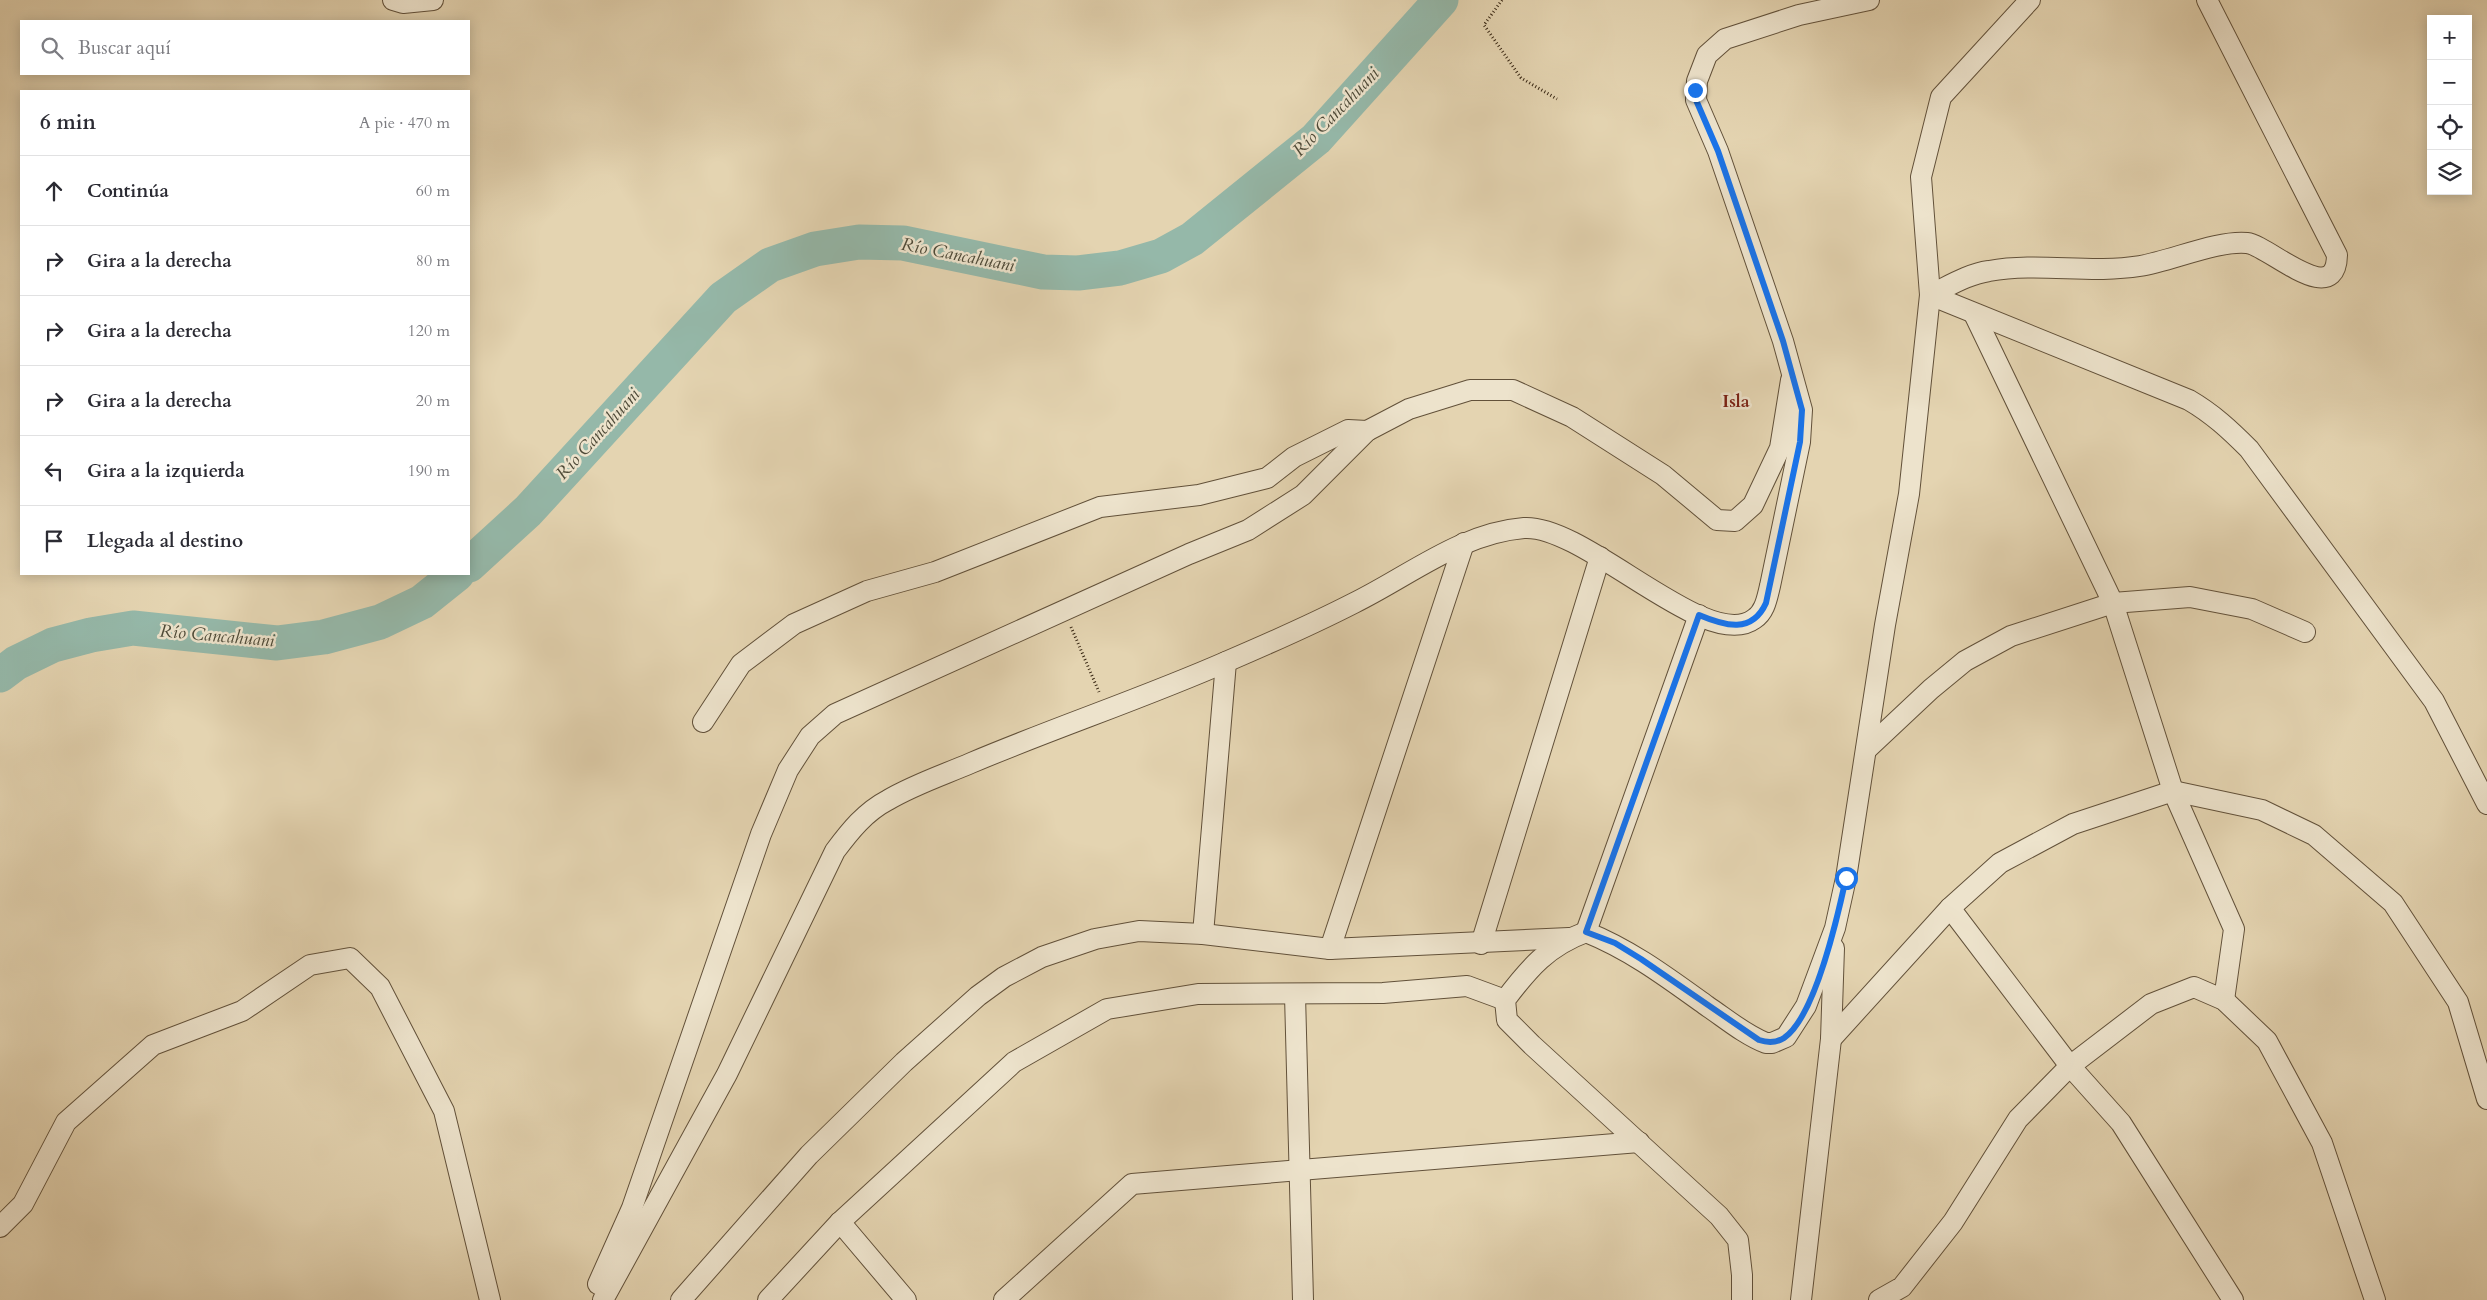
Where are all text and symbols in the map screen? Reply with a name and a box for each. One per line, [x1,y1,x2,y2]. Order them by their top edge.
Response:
map controls [2427,15,2472,195]
button: + [2427,15,2472,60]
search box [20,20,470,75]
icon: search [38,34,66,62]
text: Buscar aquí [78,35,171,61]
button: − [2427,60,2472,105]
water label: Río Cancahuani [1287,61,1386,162]
route end [1684,79,1707,102]
button: locate [2427,105,2472,150]
text: 6 min [40,108,96,137]
text: A pie · 470 m [359,112,450,134]
button: layers [2427,150,2472,195]
icon: ahead [40,177,68,205]
text: Continúa [87,178,169,204]
text: 60 m [416,180,450,202]
water label: Río Cancahuani [899,232,1018,278]
icon: right [40,247,68,275]
text: Gira a la derecha [87,248,232,274]
text: 80 m [416,250,450,272]
icon: right [40,317,68,345]
text: Gira a la derecha [87,318,232,344]
text: 120 m [408,320,450,342]
water label: Río Cancahuani [550,382,646,485]
icon: right [40,387,68,415]
text: Gira a la derecha [87,388,232,414]
district label: Isla [1722,389,1750,414]
text: 20 m [416,390,450,412]
icon: left [40,457,68,485]
text: Gira a la izquierda [87,458,245,484]
text: 190 m [408,460,450,482]
icon: arrive [40,527,68,555]
text: Llegada al destino [87,528,243,554]
water label: Río Cancahuani [159,619,276,654]
route start [1835,867,1858,890]

